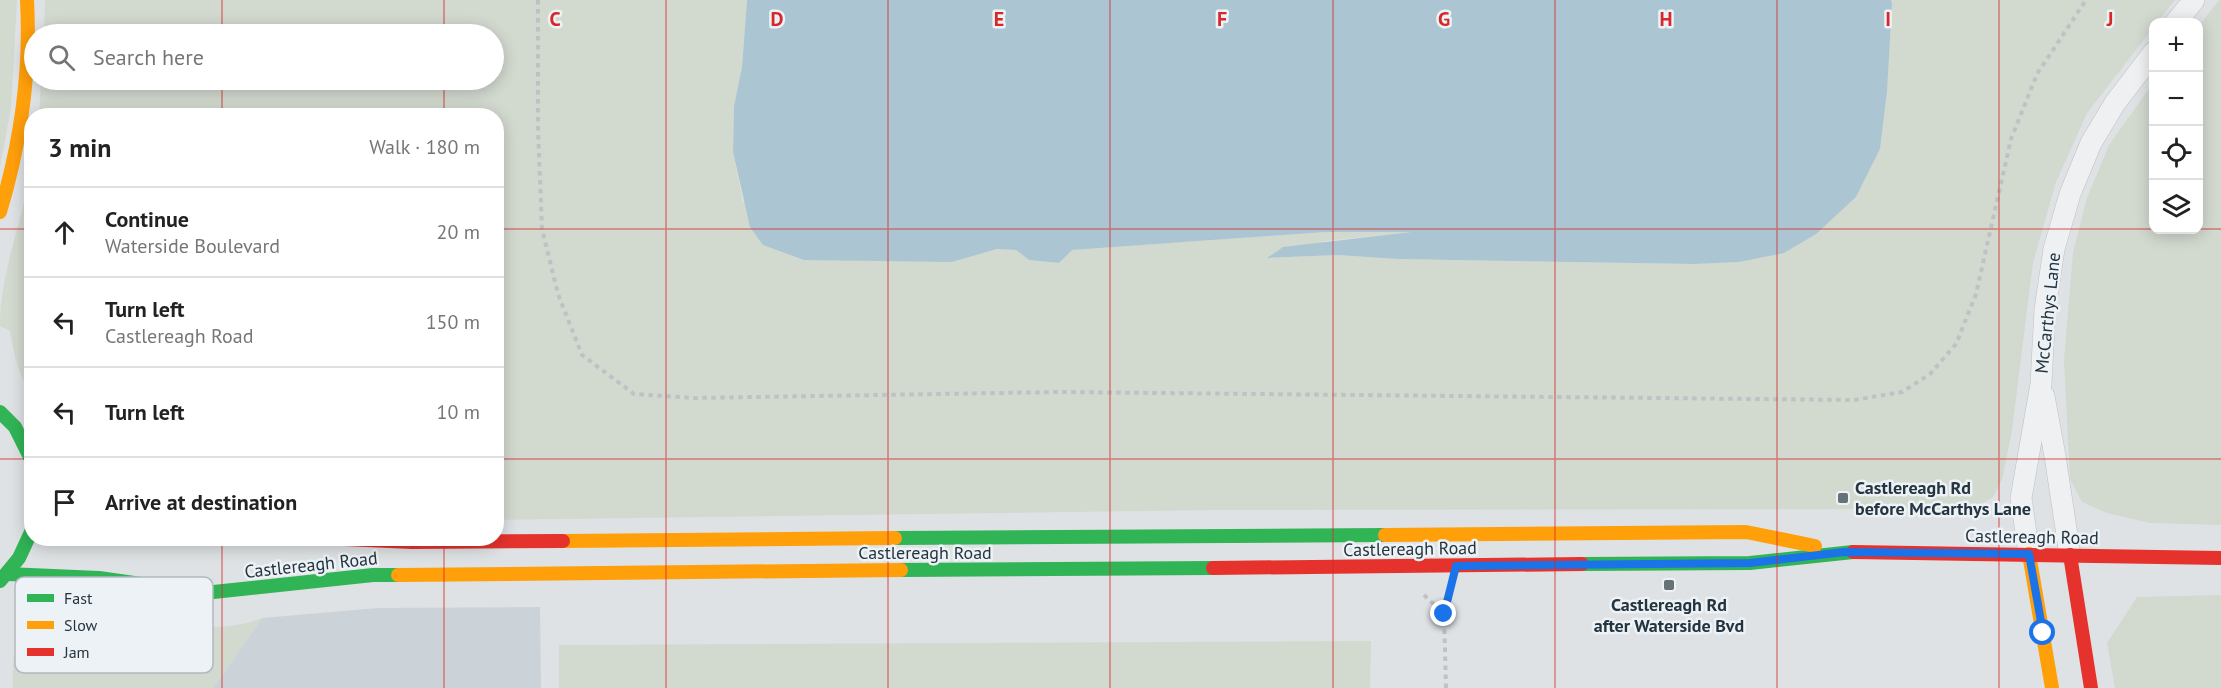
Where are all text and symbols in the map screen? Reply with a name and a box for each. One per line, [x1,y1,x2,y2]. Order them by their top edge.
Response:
text: C [549,6,561,32]
text: D [771,6,784,32]
text: E [994,6,1004,32]
text: F [1217,6,1227,32]
text: G [1438,6,1450,32]
text: H [1659,6,1673,32]
text: I [1885,6,1891,32]
text: J [2106,6,2113,32]
map controls [2149,18,2203,234]
button: + [2149,18,2203,72]
search box [24,24,504,90]
icon: search [45,41,78,74]
text: Search here [93,43,204,71]
button: − [2149,72,2203,126]
button: locate [2149,126,2203,180]
text: 3 min [48,131,111,164]
text: Walk · 180 m [369,134,480,160]
button: layers [2149,180,2203,234]
text: Continue [105,205,189,233]
icon: ahead [48,216,81,249]
text: 20 m [437,219,480,245]
text: Waterside Boulevard [105,233,280,259]
street label: McCarthys Lane [2030,251,2065,375]
text: Turn left [105,295,185,323]
icon: left [48,306,81,339]
text: 150 m [426,309,480,335]
text: Castlereagh Road [105,323,253,349]
icon: left [48,396,81,429]
text: Turn left [105,398,185,426]
text: 10 m [437,399,480,425]
place label: Castlereagh Rd before McCarthys Lane [1855,476,2031,520]
icon: arrive [48,486,81,519]
text: Arrive at destination [105,488,297,516]
marker: Castlereagh Rd before McCarthys Lane [1836,491,1850,505]
street label: Castlereagh Road [1965,524,2099,549]
street label: Castlereagh Road [1343,536,1477,561]
street label: Castlereagh Road [858,541,992,564]
street label: Castlereagh Road [243,546,379,583]
legend [15,577,213,673]
marker: Castlereagh Rd after Waterside Bvd [1662,578,1676,592]
text: Fast [64,588,93,608]
place label: Castlereagh Rd after Waterside Bvd [1594,593,1744,637]
route end [1430,600,1456,626]
text: Slow [64,615,98,635]
route start [2029,619,2055,645]
text: Jam [63,642,90,662]

